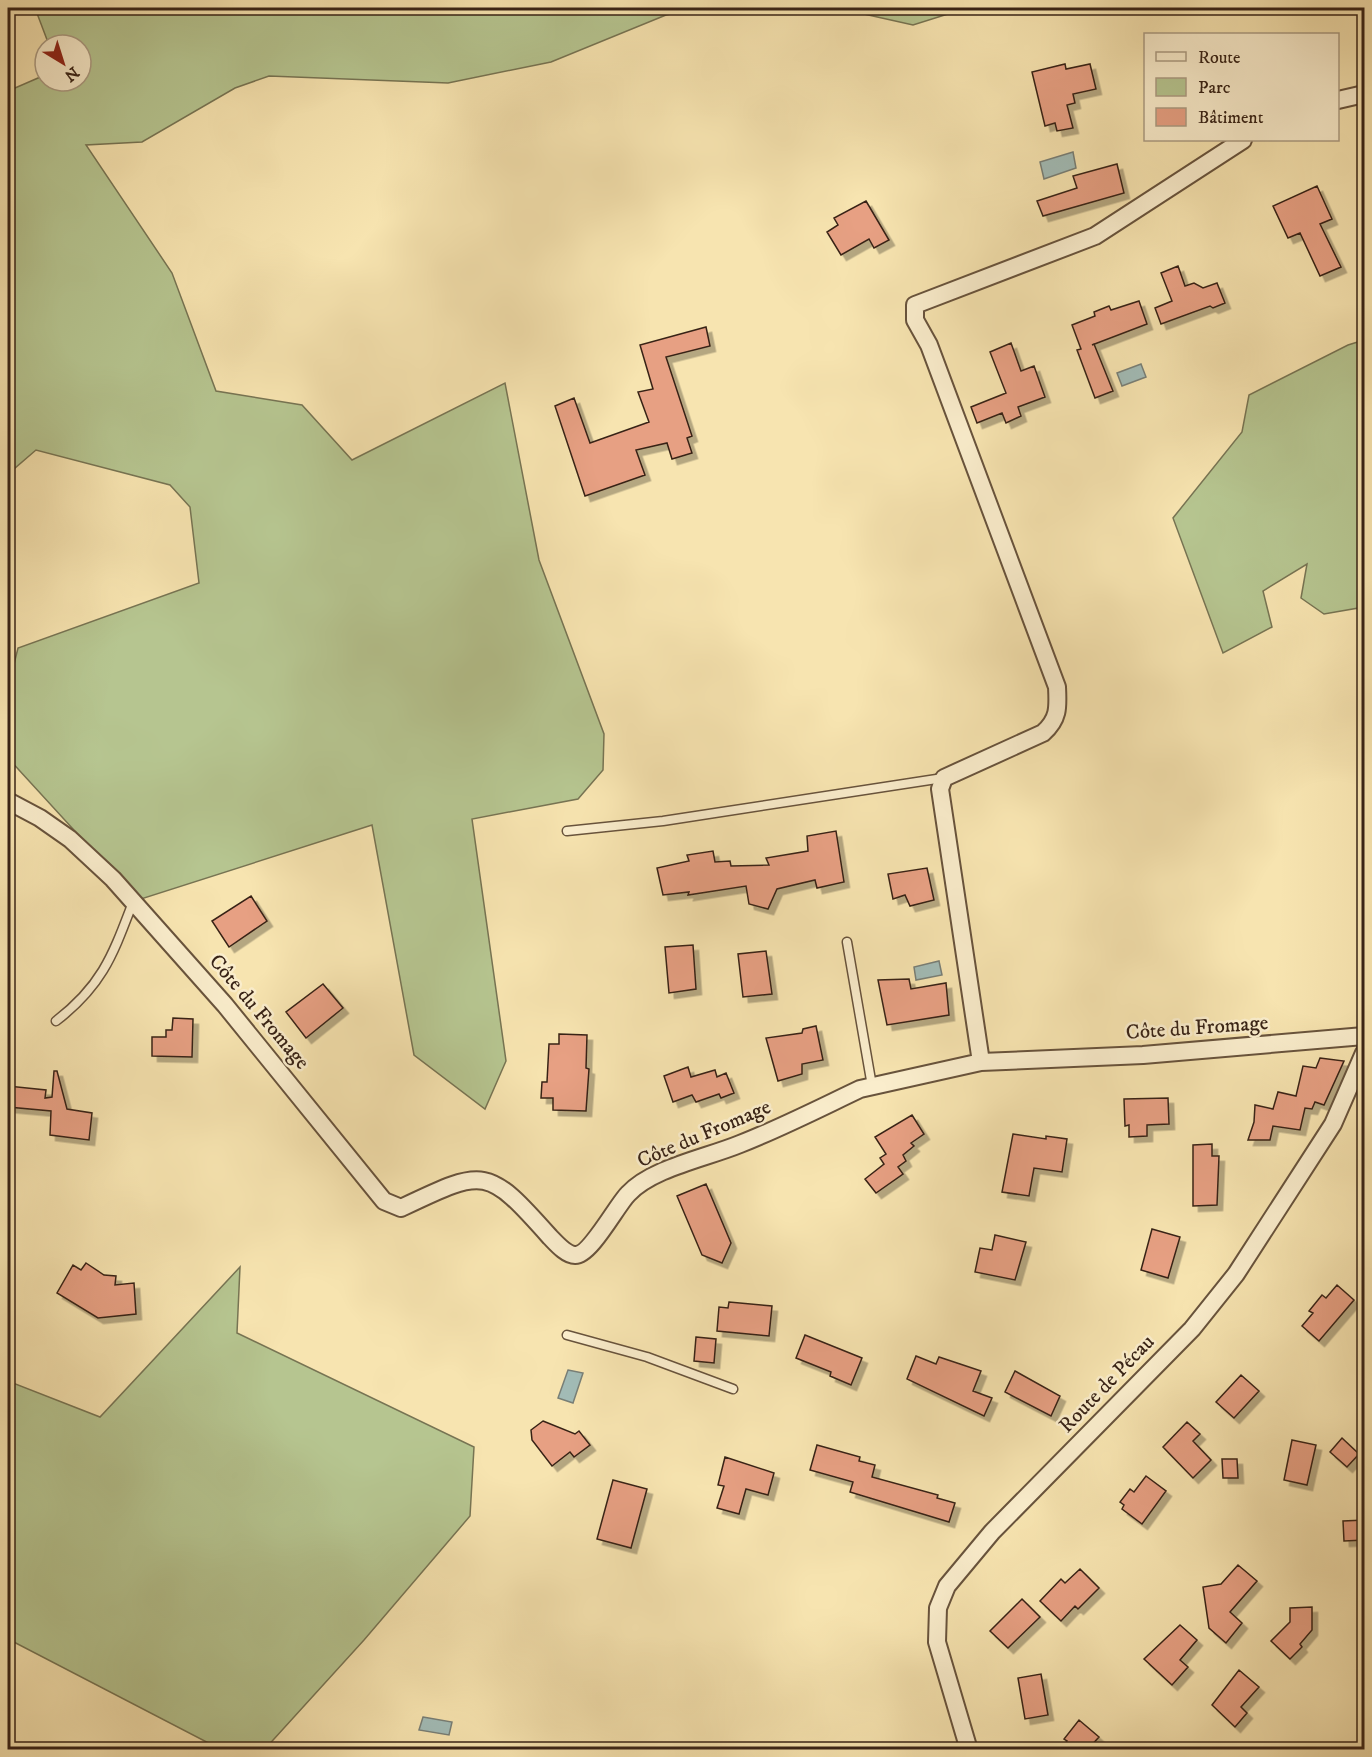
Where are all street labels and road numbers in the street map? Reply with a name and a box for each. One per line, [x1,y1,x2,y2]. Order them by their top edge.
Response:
street label: Côte du Fromage [203,949,315,1075]
street label: Côte du Fromage [1125,1010,1269,1046]
street label: Côte du Fromage [633,1094,775,1174]
street label: Route de Pécau [1054,1329,1160,1439]

